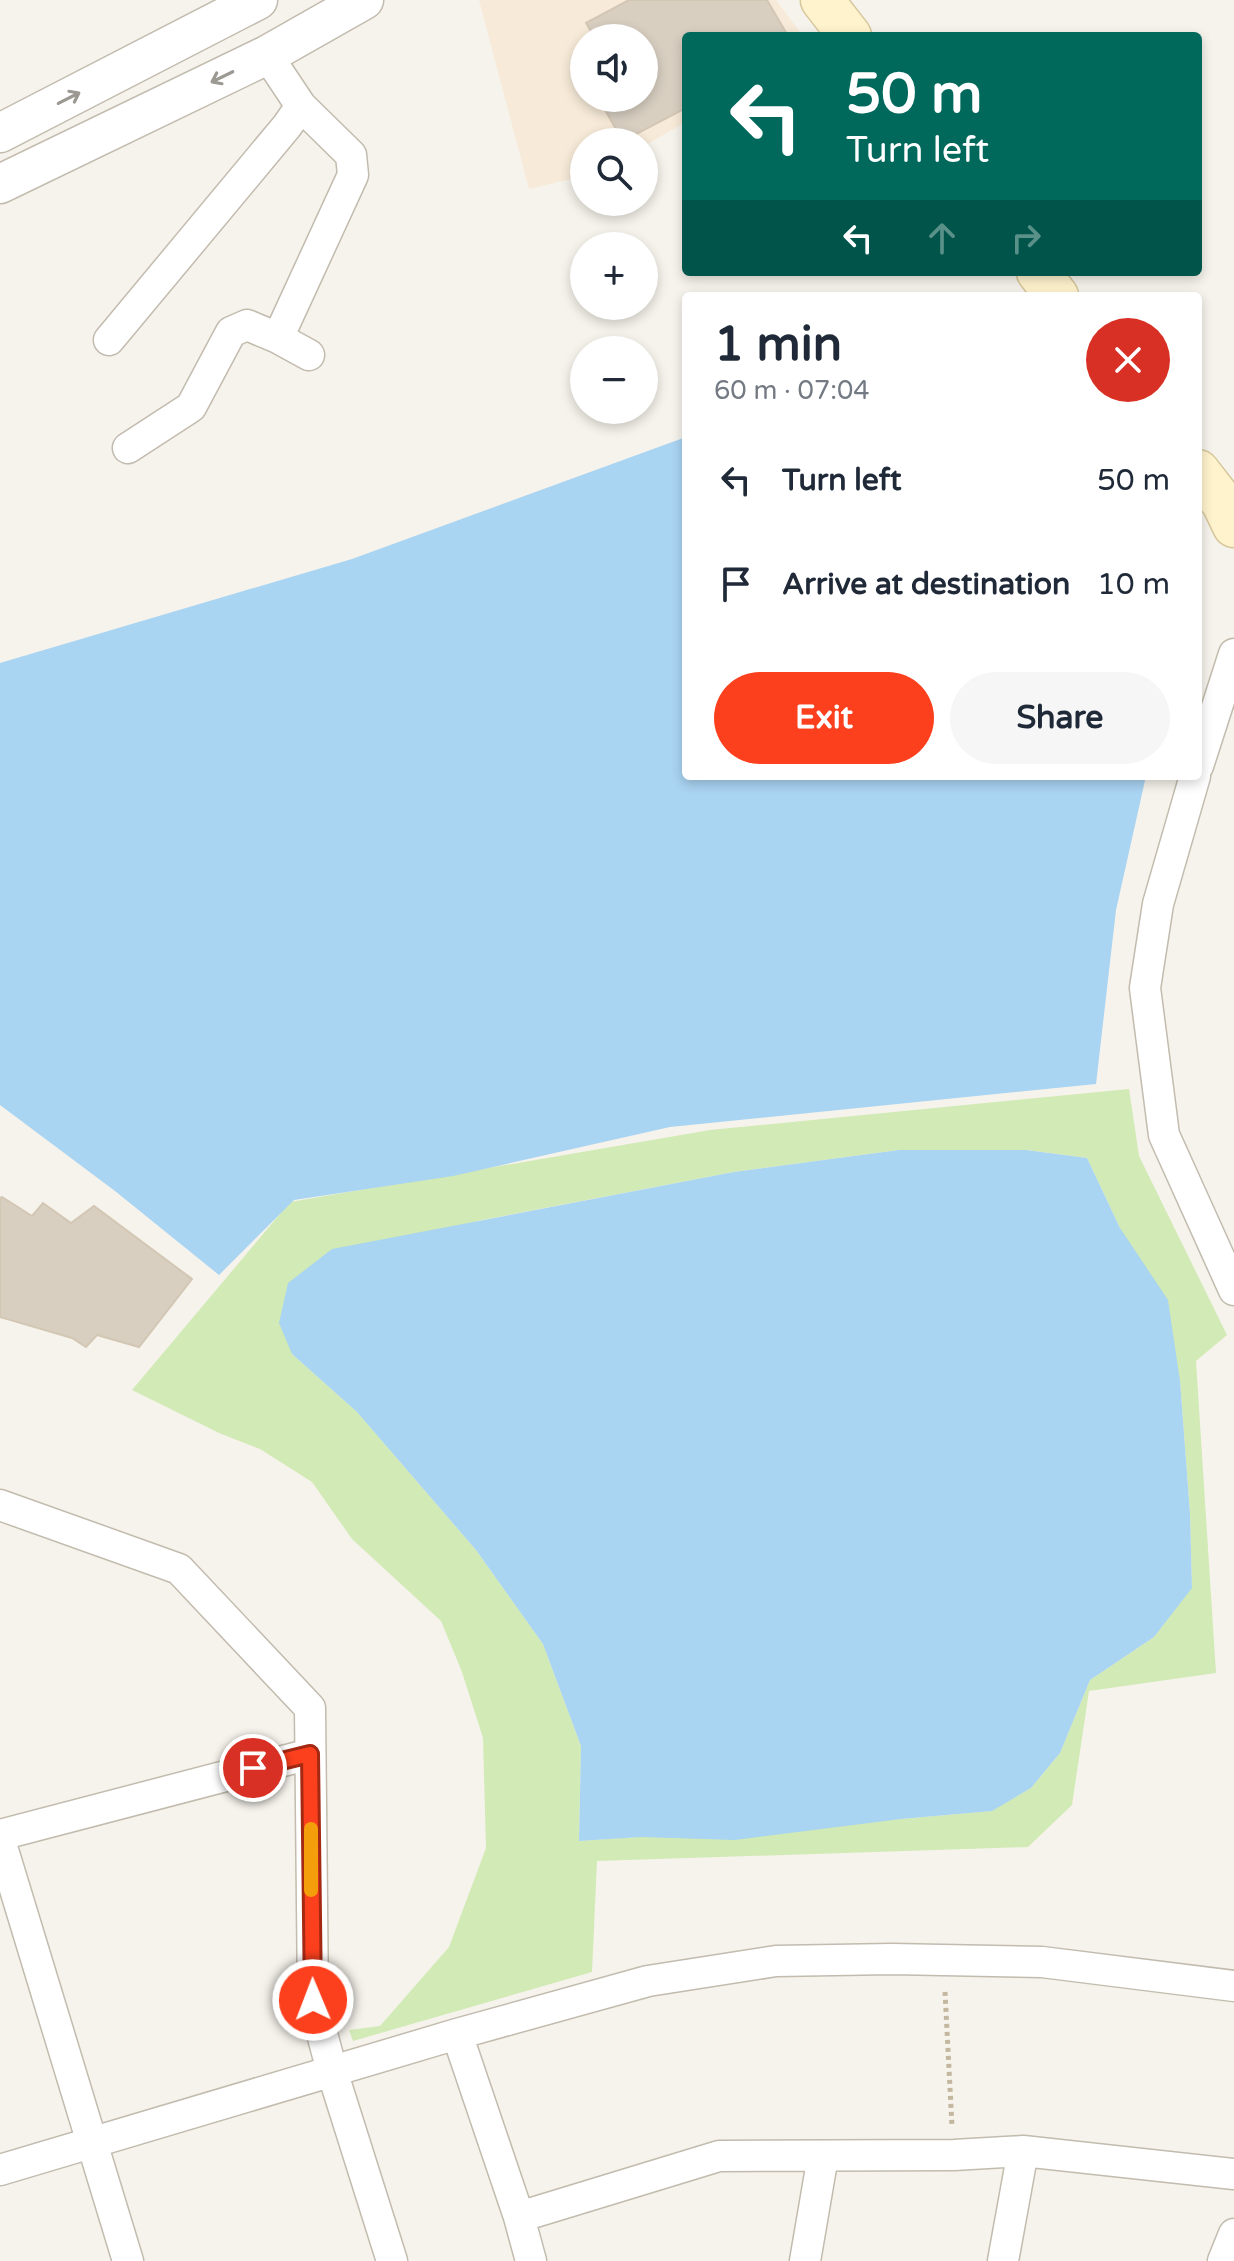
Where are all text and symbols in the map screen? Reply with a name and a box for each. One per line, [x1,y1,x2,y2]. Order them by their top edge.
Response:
map controls [570,24,658,424]
button: sound [570,24,658,112]
text: 50 m [846,61,982,128]
icon: left [714,64,818,168]
one-way arrow [210,70,234,85]
one-way arrow [57,90,81,105]
button: search [570,128,658,216]
text: Turn left [846,129,989,172]
icon: left [836,216,880,260]
icon: ahead [920,216,964,260]
icon: right [1004,216,1048,260]
button: + [570,232,658,320]
text: 1 min [714,316,842,374]
button: close [1086,318,1170,402]
button: − [570,336,658,424]
text: 60 m · 07:04 [714,375,870,406]
icon: left [714,458,758,502]
text: Turn left [782,462,901,499]
text: 50 m [1097,462,1170,499]
icon: arrive [714,562,758,606]
text: Arrive at destination [782,566,1070,603]
text: 10 m [1097,566,1170,603]
button: Exit [714,672,934,764]
button: Share [950,672,1170,764]
pin [219,1734,287,1802]
icon: arrive [231,1746,275,1790]
position arrow [271,1958,355,2042]

